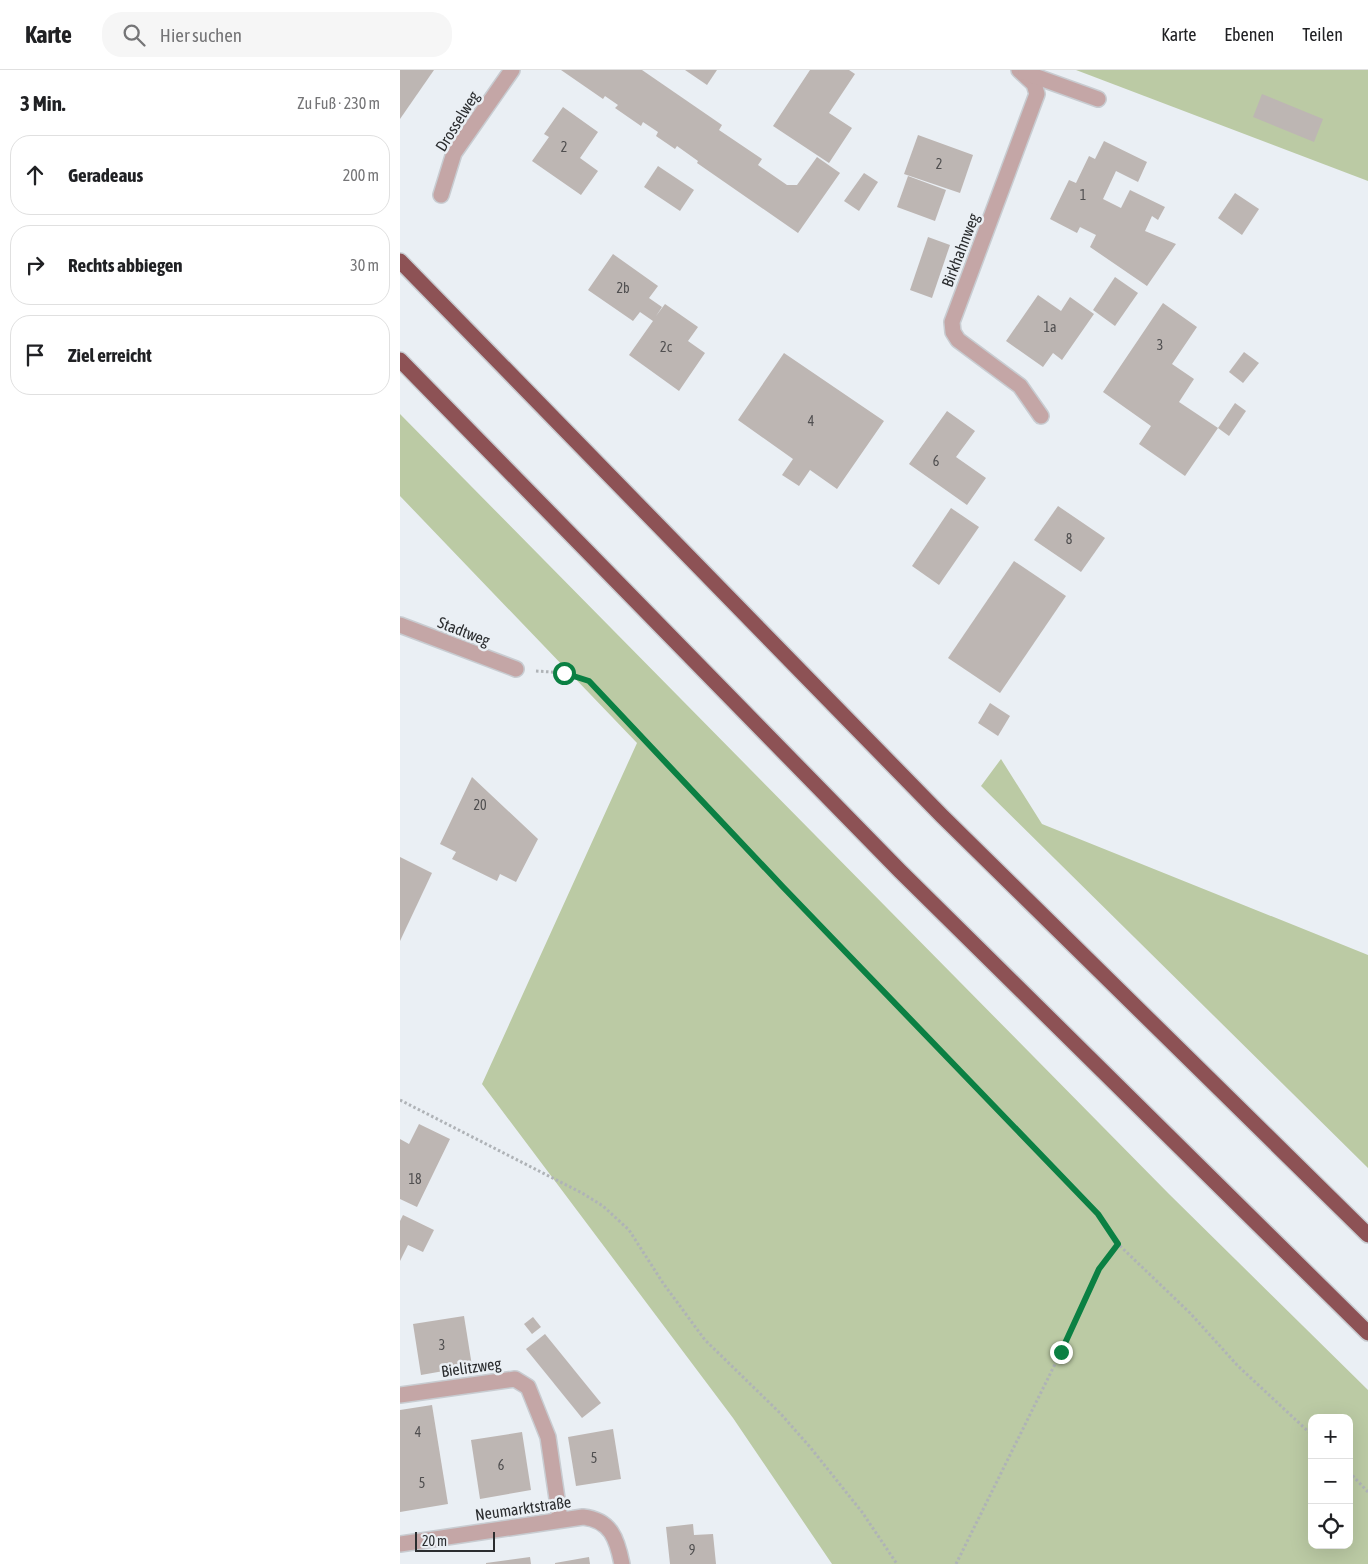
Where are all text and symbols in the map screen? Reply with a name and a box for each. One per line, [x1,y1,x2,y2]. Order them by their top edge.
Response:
search box [102,12,452,57]
text: Karte [25,21,72,48]
icon: search [120,21,148,49]
text: Hier suchen [160,24,242,46]
text: Karte [1161,24,1196,45]
text: Ebenen [1224,24,1274,45]
text: Teilen [1302,24,1343,45]
street label: Drosselweg [432,88,483,155]
text: 3 Min. [20,91,66,115]
text: Zu Fuß · 230 m [297,94,380,112]
house number: 2 [561,139,567,155]
house number: 2 [936,156,942,172]
icon: ahead [21,161,49,189]
text: Geradeaus [68,164,143,186]
text: 200 m [343,166,379,184]
house number: 1 [1080,187,1086,203]
street label: Birkhahnweg [938,211,983,290]
icon: right [21,251,49,279]
text: Rechts abbiegen [68,254,183,276]
text: 30 m [350,256,379,274]
house number: 2b [616,280,630,296]
house number: 1a [1043,319,1057,335]
house number: 3 [1157,337,1163,353]
house number: 2c [660,339,673,355]
icon: arrive [21,341,49,369]
text: Ziel erreicht [68,344,152,366]
house number: 4 [808,413,815,429]
house number: 6 [933,453,940,469]
house number: 8 [1066,531,1073,547]
street label: Stadtweg [435,613,493,650]
route start [553,662,576,685]
house number: 20 [473,797,487,813]
house number: 18 [408,1171,422,1187]
house number: 3 [439,1337,445,1353]
route end [1050,1341,1073,1364]
street label: Bielitzweg [440,1354,502,1381]
map controls [1308,1414,1353,1549]
button: + [1308,1414,1353,1459]
house number: 4 [415,1424,422,1440]
house number: 5 [591,1450,597,1466]
house number: 6 [498,1457,505,1473]
button: − [1308,1459,1353,1504]
house number: 5 [419,1475,425,1491]
street label: Neumarktstraße [474,1492,572,1524]
button: locate [1308,1504,1353,1549]
scale bar [415,1529,495,1552]
text: 20 m [422,1533,447,1549]
house number: 9 [689,1542,695,1558]

